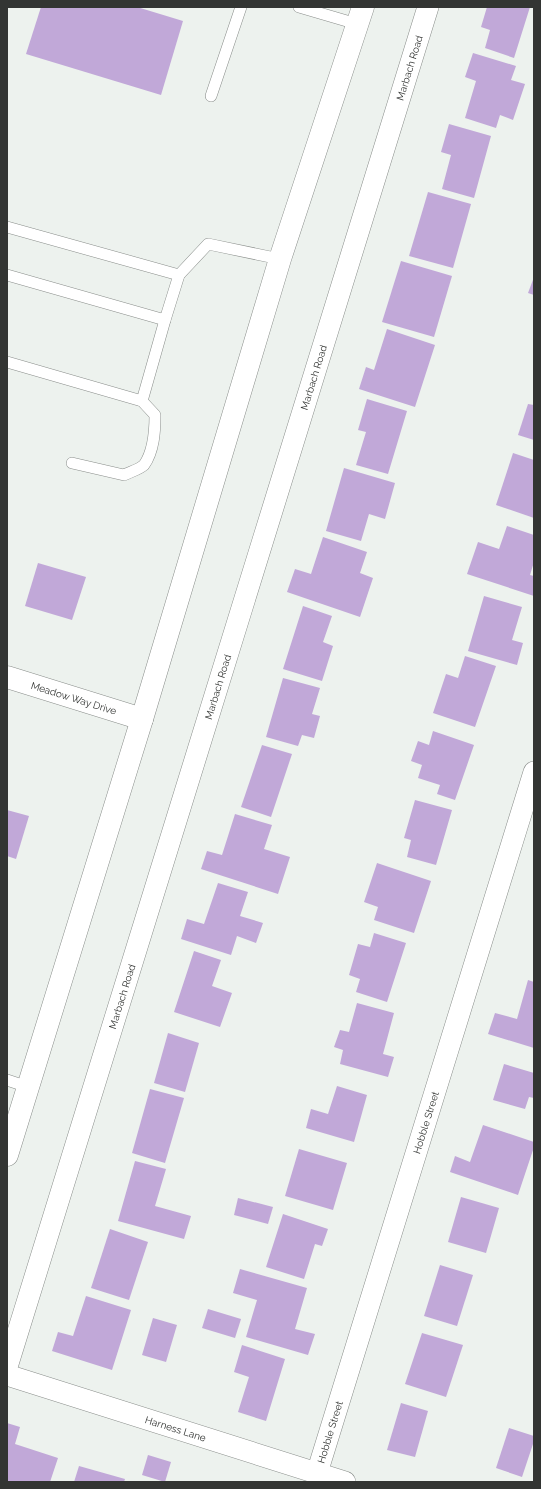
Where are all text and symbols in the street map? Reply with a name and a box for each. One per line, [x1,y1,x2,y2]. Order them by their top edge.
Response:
street label: Marbach Road [394,34,425,102]
street label: Marbach Road [299,344,329,411]
street label: Marbach Road [203,653,233,721]
street label: Meadow Way Drive [30,680,118,717]
street label: Marbach Road [107,963,137,1030]
street label: Hobble Street [411,1090,441,1155]
street label: Hobble Street [315,1399,345,1465]
street label: Harness Lane [144,1414,208,1444]

